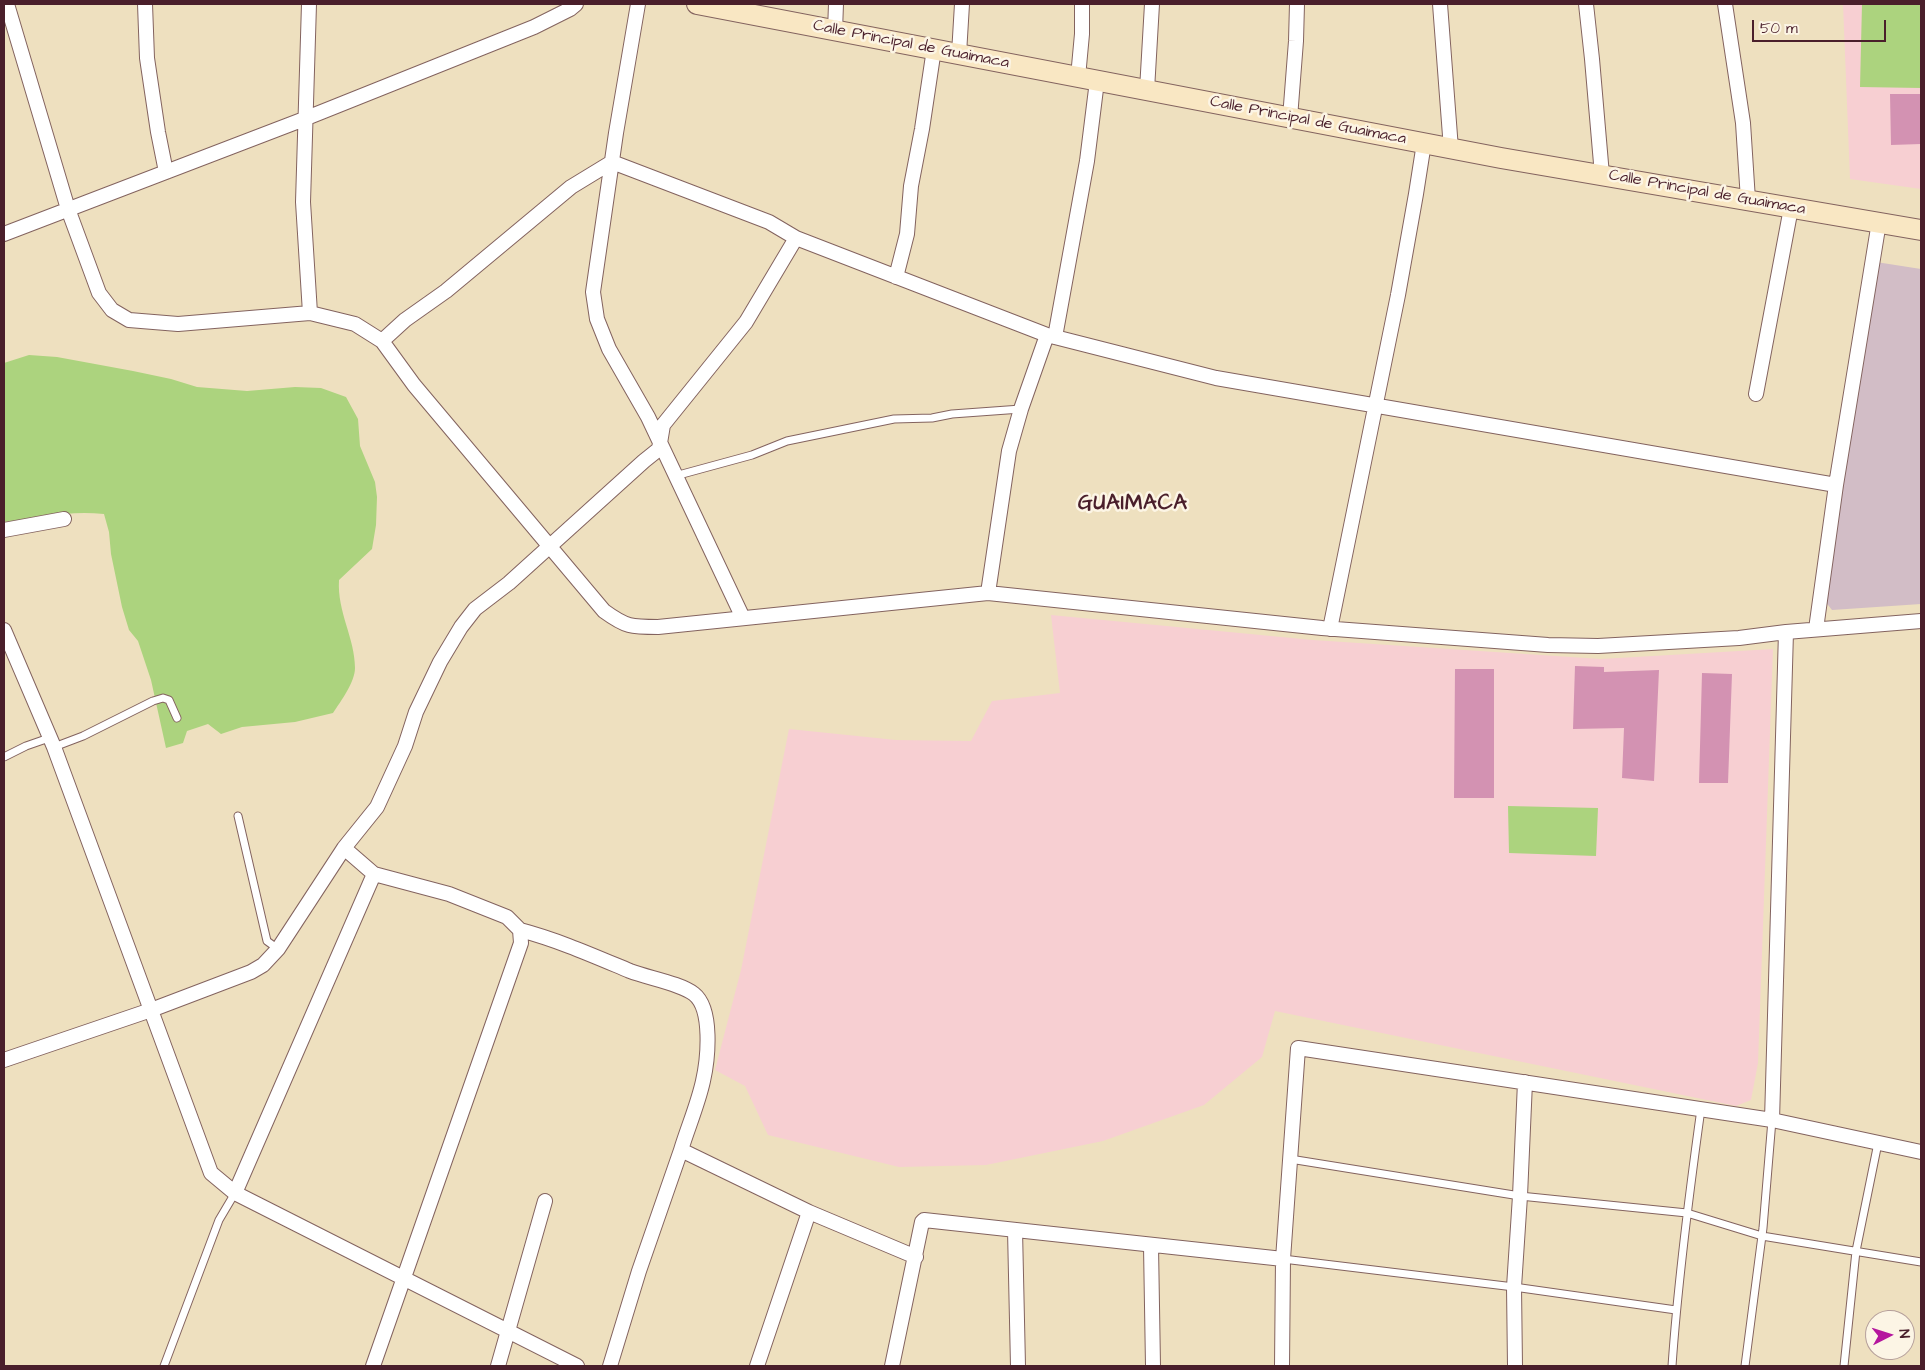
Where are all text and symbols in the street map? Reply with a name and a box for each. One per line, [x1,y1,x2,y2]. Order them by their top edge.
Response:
scale bar [1755,10,1889,42]
street label: Calle Principal de Guaimaca [811,17,1011,73]
text: 50 m [1760,18,1798,39]
street label: Calle Principal de Guaimaca [1208,93,1408,149]
street label: Calle Principal de Guaimaca [1607,166,1807,220]
district label: GUAIMACA [1077,492,1189,518]
north arrow [1865,1310,1915,1360]
text: N [1894,1329,1914,1339]

